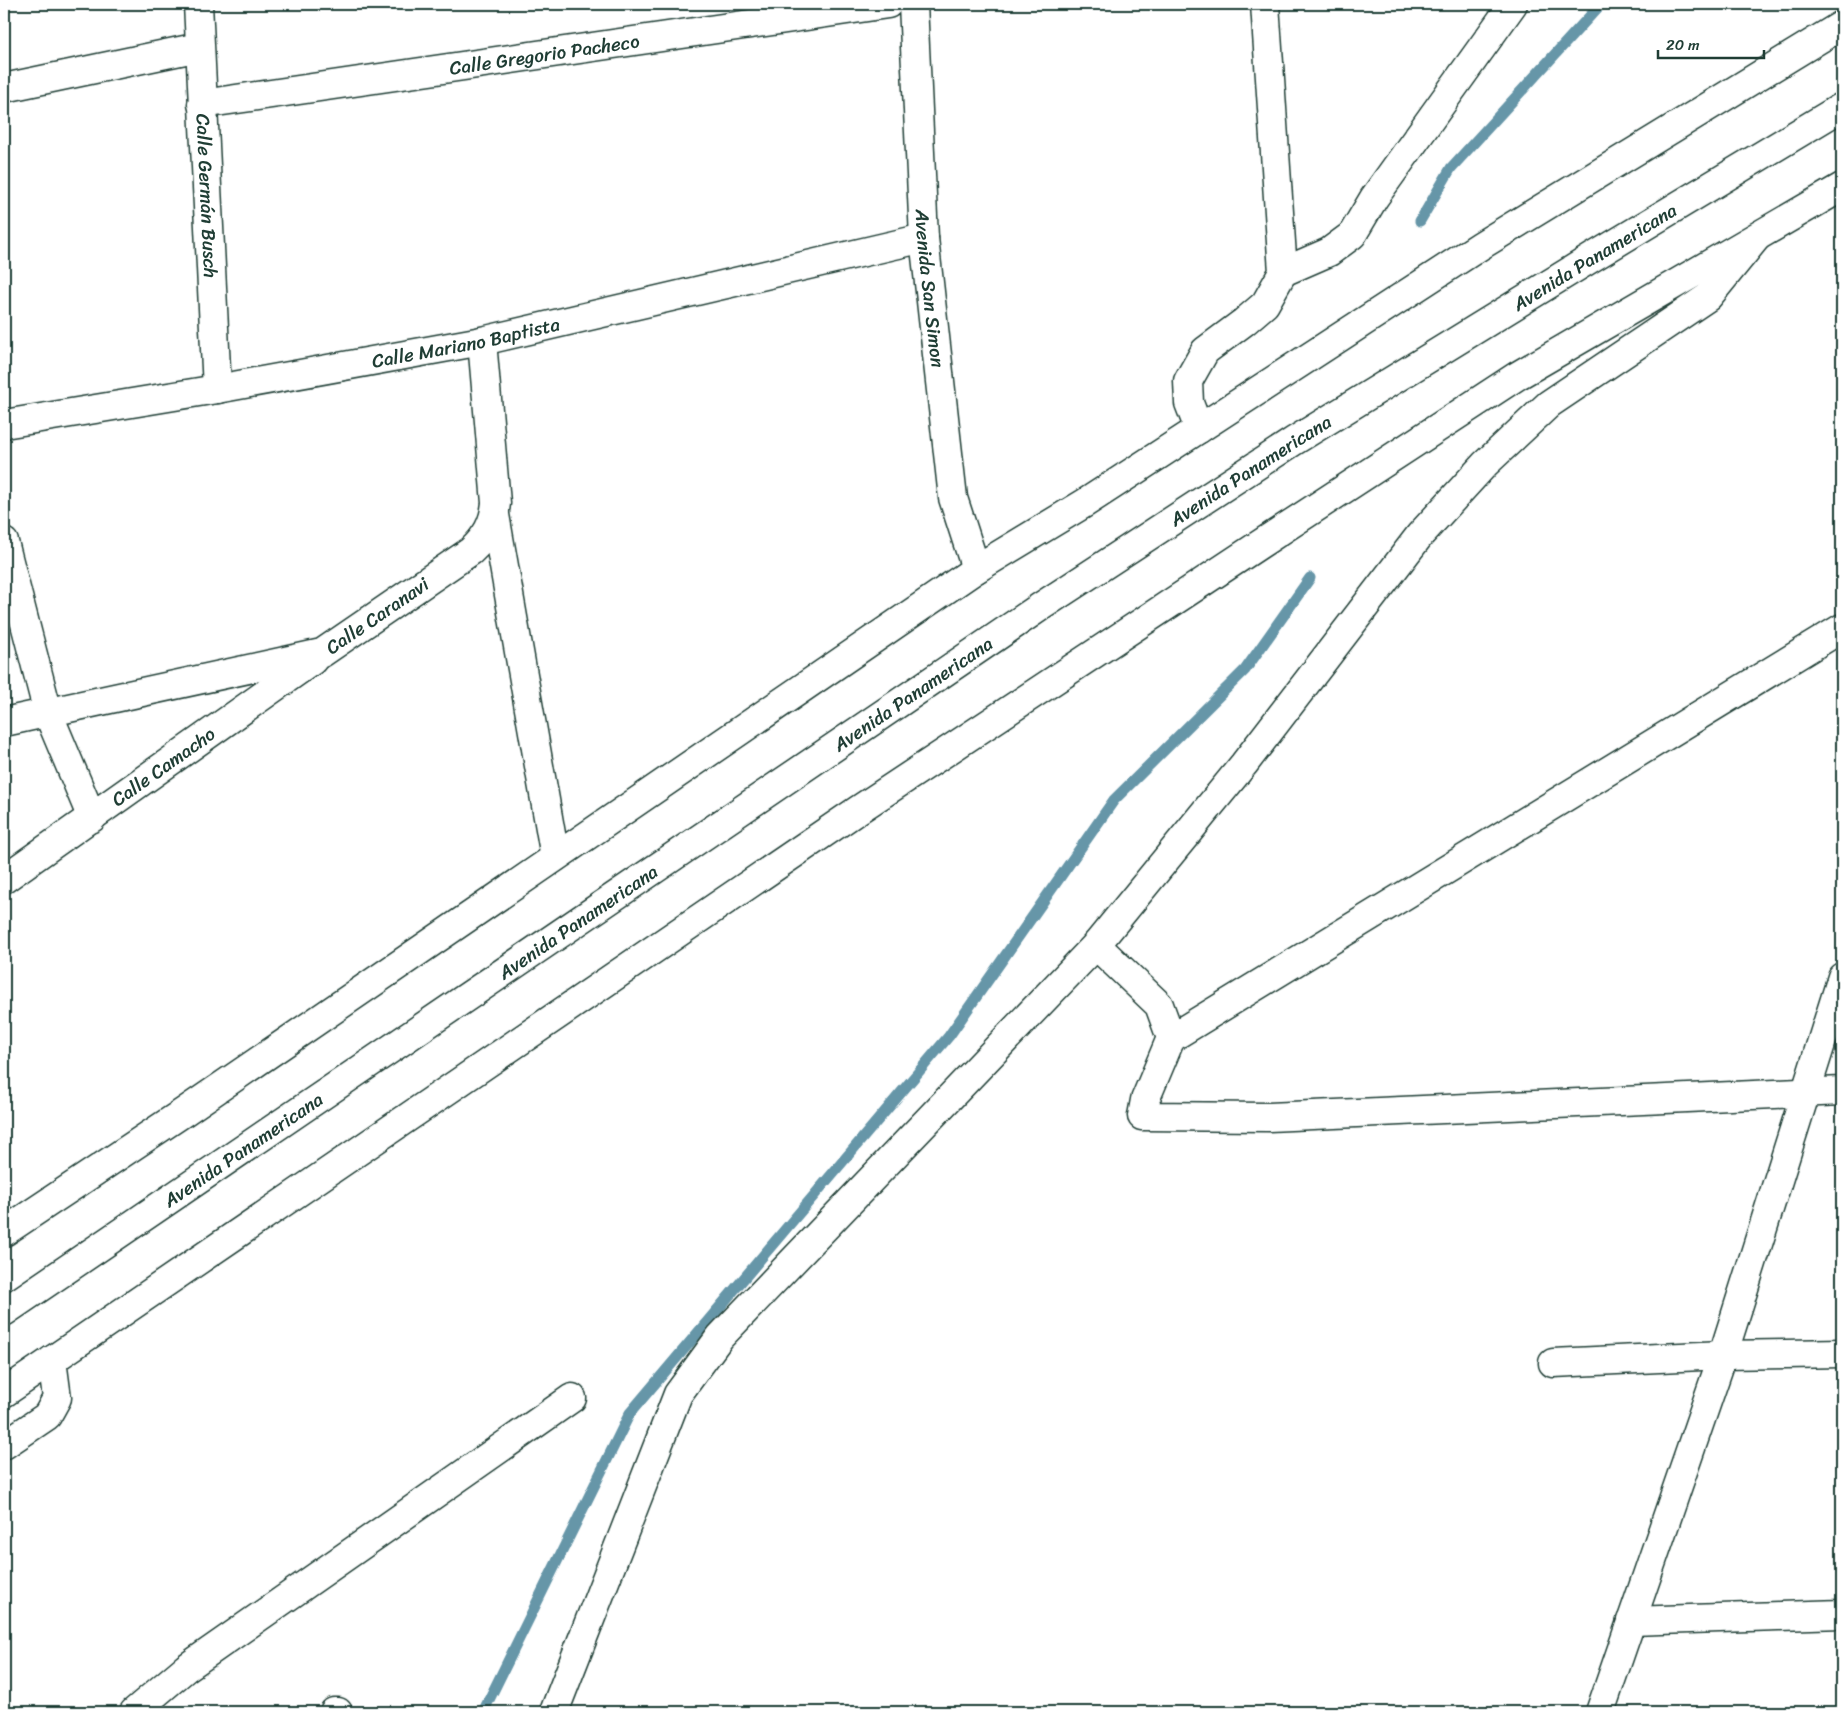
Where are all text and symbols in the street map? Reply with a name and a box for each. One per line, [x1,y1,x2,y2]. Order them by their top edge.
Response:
street label: Calle Gregorio Pacheco [447,24,642,85]
scale bar [1658,28,1765,60]
text: 20 m [1666,32,1700,58]
street label: Calle Germán Busch [186,113,228,279]
street label: Avenida Panamericana [1505,194,1684,320]
street label: Avenida San Simon [906,207,954,369]
street label: Calle Mariano Baptista [369,307,564,378]
street label: Avenida Panamericana [1162,406,1338,536]
street label: Calle Caranavi [319,568,437,663]
street label: Avenida Panamericana [825,627,1000,761]
street label: Calle Camacho [104,718,223,815]
street label: Avenida Panamericana [490,855,665,989]
street label: Avenida Panamericana [156,1083,330,1217]

